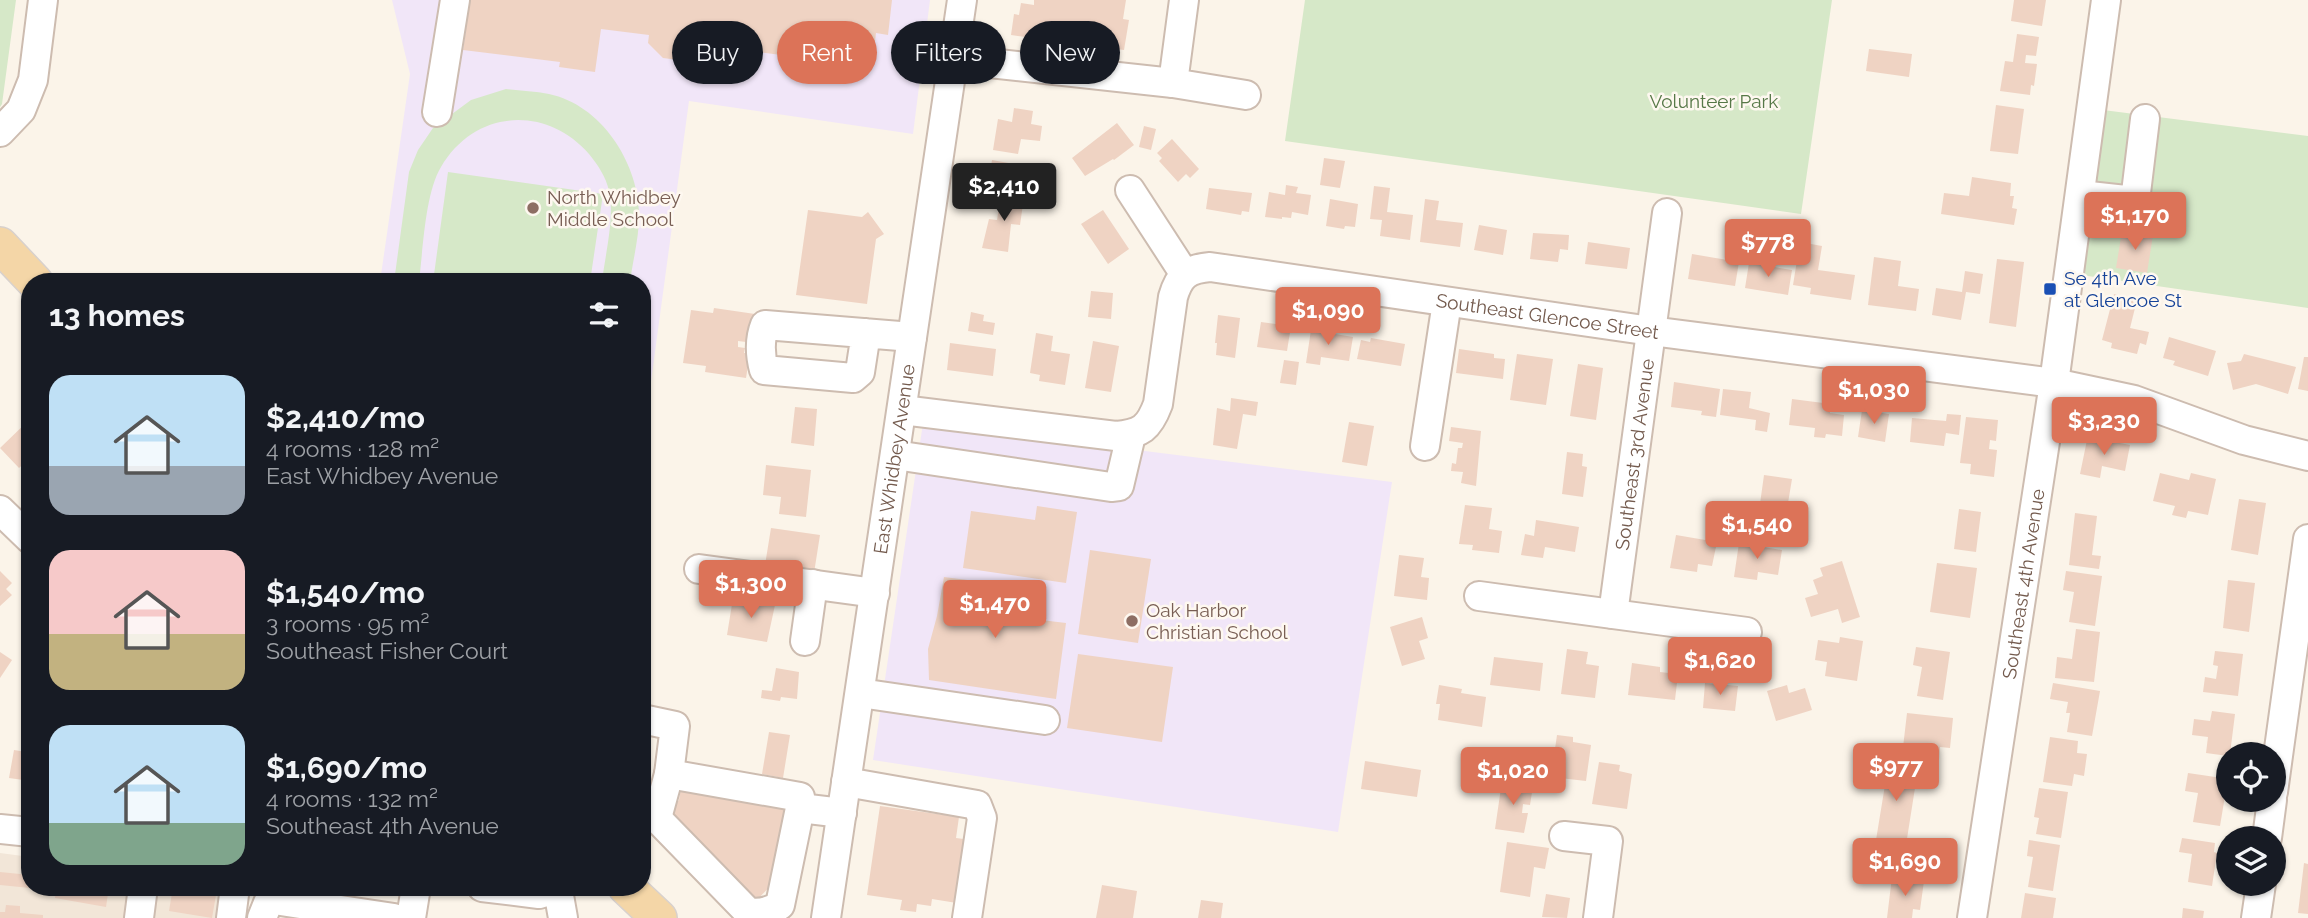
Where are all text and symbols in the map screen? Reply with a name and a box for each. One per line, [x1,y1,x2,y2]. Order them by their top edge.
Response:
chip: Buy [672,21,763,84]
chip: Rent [777,21,877,84]
chip: Filters [891,21,1006,84]
chip: New [1020,21,1120,84]
park label: Volunteer Park [1650,90,1778,112]
pin: $2,410 [947,164,1061,223]
text: $2,410 [968,172,1040,199]
place label: North Whidbey Middle School [547,186,681,230]
pin: $1,170 [2078,192,2192,252]
marker: North Whidbey Middle School [525,200,541,216]
text: $1,170 [2100,201,2170,228]
pin: $778 [1727,219,1809,279]
text: $778 [1741,228,1795,255]
place label: Se 4th Ave at Glencoe St [2064,267,2182,311]
marker: Se 4th Ave at Glencoe St [2042,281,2058,297]
pin: $1,090 [1271,288,1385,347]
street label: Southeast Glencoe Street [1435,289,1661,343]
icon: filters [585,296,623,334]
text: $1,090 [1291,296,1365,323]
text: 13 homes [49,298,185,333]
street label: Southeast 3rd Avenue [1611,357,1658,551]
street label: East Whidbey Avenue [869,362,919,556]
pin: $1,030 [1817,366,1931,426]
text: $1,030 [1838,375,1910,402]
pin: $3,230 [2047,398,2161,457]
text: $2,410/mo [266,400,425,435]
icon: home [105,403,189,487]
text: $3,230 [2068,406,2140,433]
text: 4 rooms · 128 m² [266,435,439,462]
text: East Whidbey Avenue [266,462,498,489]
street label: Southeast 4th Avenue [1998,487,2049,681]
pin: $1,540 [1700,502,1814,561]
text: $1,540 [1721,510,1793,537]
pin: $1,300 [694,560,808,620]
text: $1,300 [715,569,787,596]
text: $1,540/mo [266,575,425,610]
icon: home [105,578,189,662]
pin: $1,470 [938,580,1052,640]
text: $1,470 [959,589,1031,616]
place label: Oak Harbor Christian School [1146,599,1289,643]
text: 3 rooms · 95 m² [266,610,429,637]
marker: Oak Harbor Christian School [1124,613,1140,629]
text: Southeast Fisher Court [266,637,508,664]
pin: $1,620 [1663,638,1777,697]
text: $1,620 [1684,646,1756,673]
map controls [2216,742,2286,896]
button: locate [2216,742,2286,812]
pin: $977 [1855,744,1937,803]
pin: $1,020 [1456,748,1570,807]
text: $1,690/mo [266,750,427,785]
text: $977 [1869,752,1923,779]
icon: home [105,753,189,837]
text: $1,020 [1477,756,1549,783]
text: 4 rooms · 132 m² [266,785,438,812]
text: Southeast 4th Avenue [266,812,499,839]
button: layers [2216,826,2286,896]
pin: $1,690 [1848,838,1962,898]
text: $1,690 [1869,847,1941,874]

